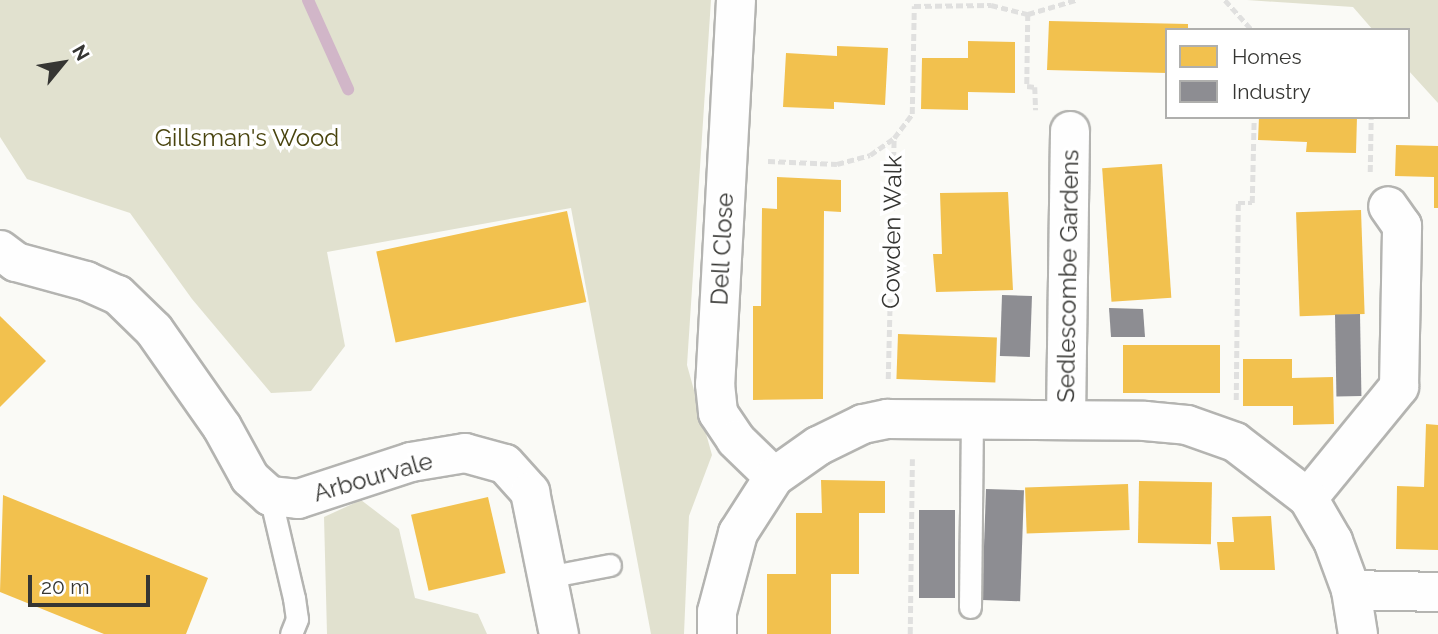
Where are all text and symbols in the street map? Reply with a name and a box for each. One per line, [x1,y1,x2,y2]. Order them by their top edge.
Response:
north arrow [28,28,98,98]
legend [1165,28,1410,119]
text: N [68,41,94,64]
text: Homes [1232,44,1302,69]
text: Industry [1232,79,1311,104]
park label: Gillsman's Wood [154,124,340,152]
street label: Sedlescombe Gardens [1051,149,1085,403]
street label: Cowden Walk [876,154,908,310]
street label: Dell Close [705,192,739,306]
street label: Arbourvale [310,446,436,508]
scale bar [32,560,154,604]
text: 20 m [41,574,89,599]

